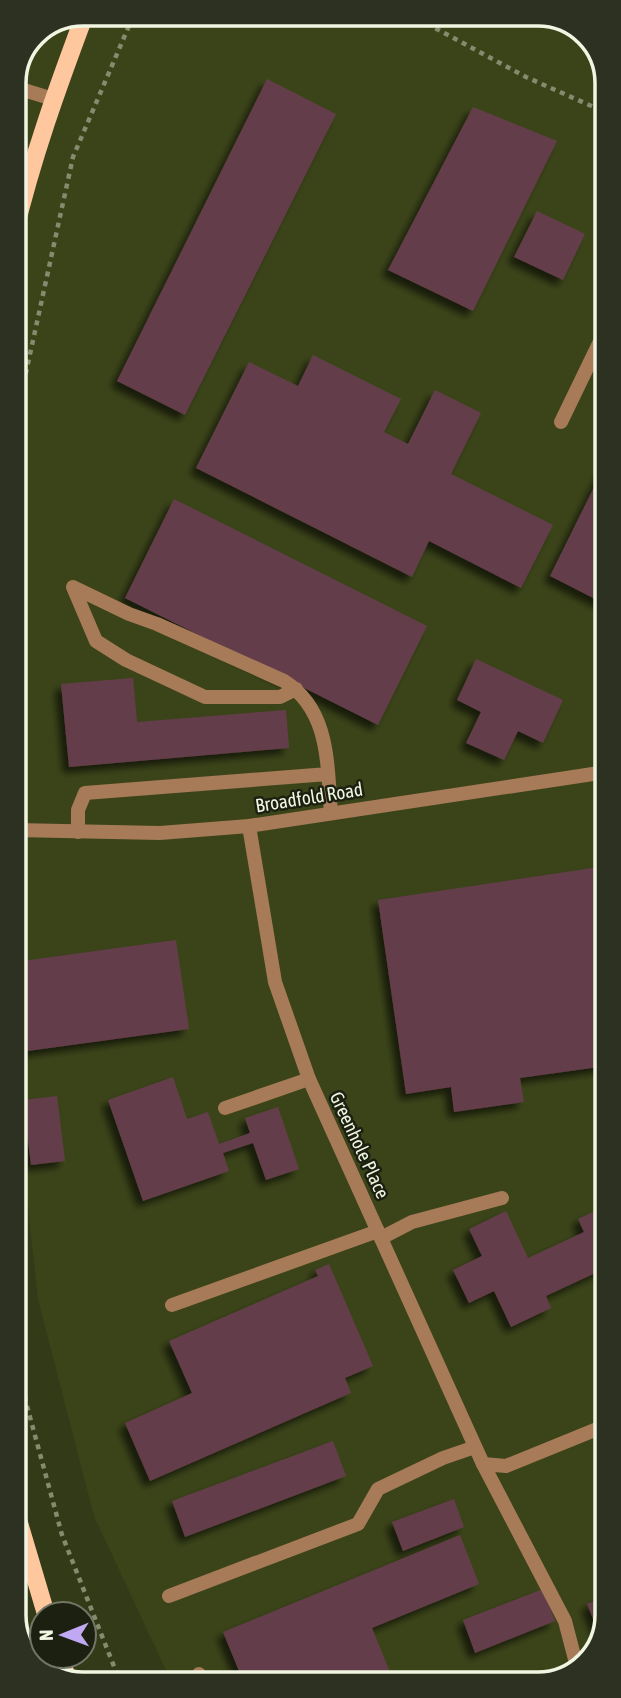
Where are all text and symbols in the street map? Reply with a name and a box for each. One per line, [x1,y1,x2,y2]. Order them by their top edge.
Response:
street label: Broadfold Road [254,778,364,816]
street label: Greenhole Place [326,1088,394,1202]
north arrow [28,1600,98,1670]
text: N [35,1629,57,1641]

